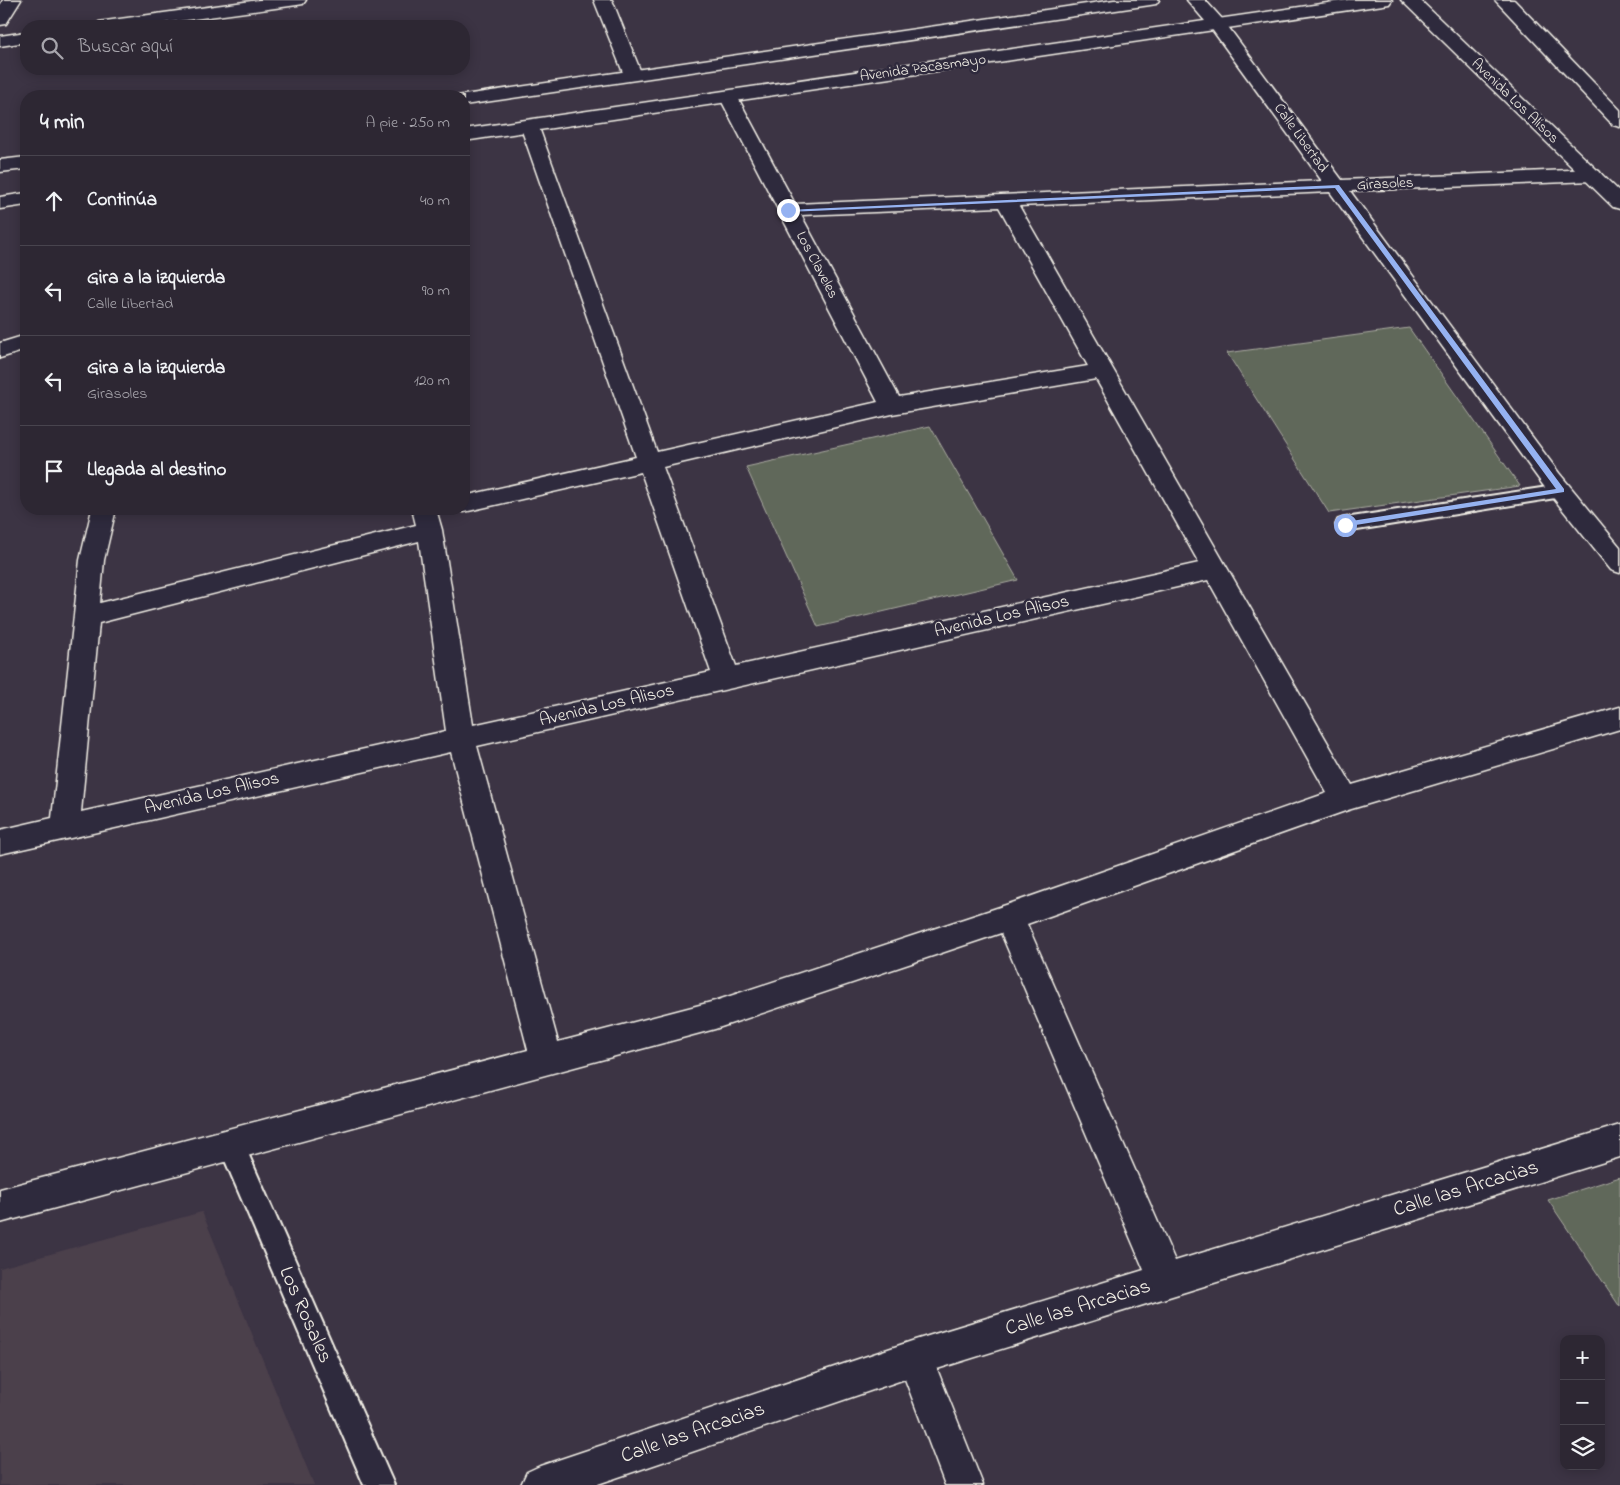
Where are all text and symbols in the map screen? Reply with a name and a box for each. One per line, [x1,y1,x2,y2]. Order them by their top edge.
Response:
search box [20,20,470,75]
icon: search [38,34,66,62]
text: Buscar aquí [78,34,173,61]
street label: Avenida Pacasmayo [858,48,988,89]
street label: Avenida Los Alisos [1466,53,1564,149]
street label: Calle Libertad [1268,99,1334,178]
text: 4 min [40,108,84,138]
text: A pie · 250 m [366,111,450,135]
street label: Girasoles [1356,172,1414,196]
icon: ahead [40,187,68,215]
text: Continúa [87,187,157,214]
text: 40 m [420,189,450,213]
route end [777,199,800,222]
street label: Los Claveles [790,227,844,303]
text: Gira a la izquierda [87,265,225,292]
icon: left [40,277,68,305]
text: 90 m [422,279,450,303]
text: Calle Libertad [87,292,173,316]
text: Gira a la izquierda [87,355,225,382]
icon: left [40,367,68,395]
text: 120 m [414,369,450,393]
text: Girasoles [87,382,148,406]
icon: arrive [40,457,68,485]
text: Llegada al destino [87,457,226,484]
route start [1334,514,1357,537]
street label: Avenida Los Alisos [932,589,1072,645]
street label: Avenida Los Alisos [537,678,677,734]
street label: Avenida Los Alisos [142,766,282,822]
street label: Calle las Arcacias [1390,1153,1542,1225]
street label: Los Rosales [270,1262,340,1368]
street label: Calle las Arcacias [1002,1272,1154,1344]
map controls [1560,1335,1605,1470]
button: + [1560,1335,1605,1380]
button: − [1560,1380,1605,1425]
street label: Calle las Arcacias [617,1394,769,1472]
button: layers [1560,1425,1605,1470]

